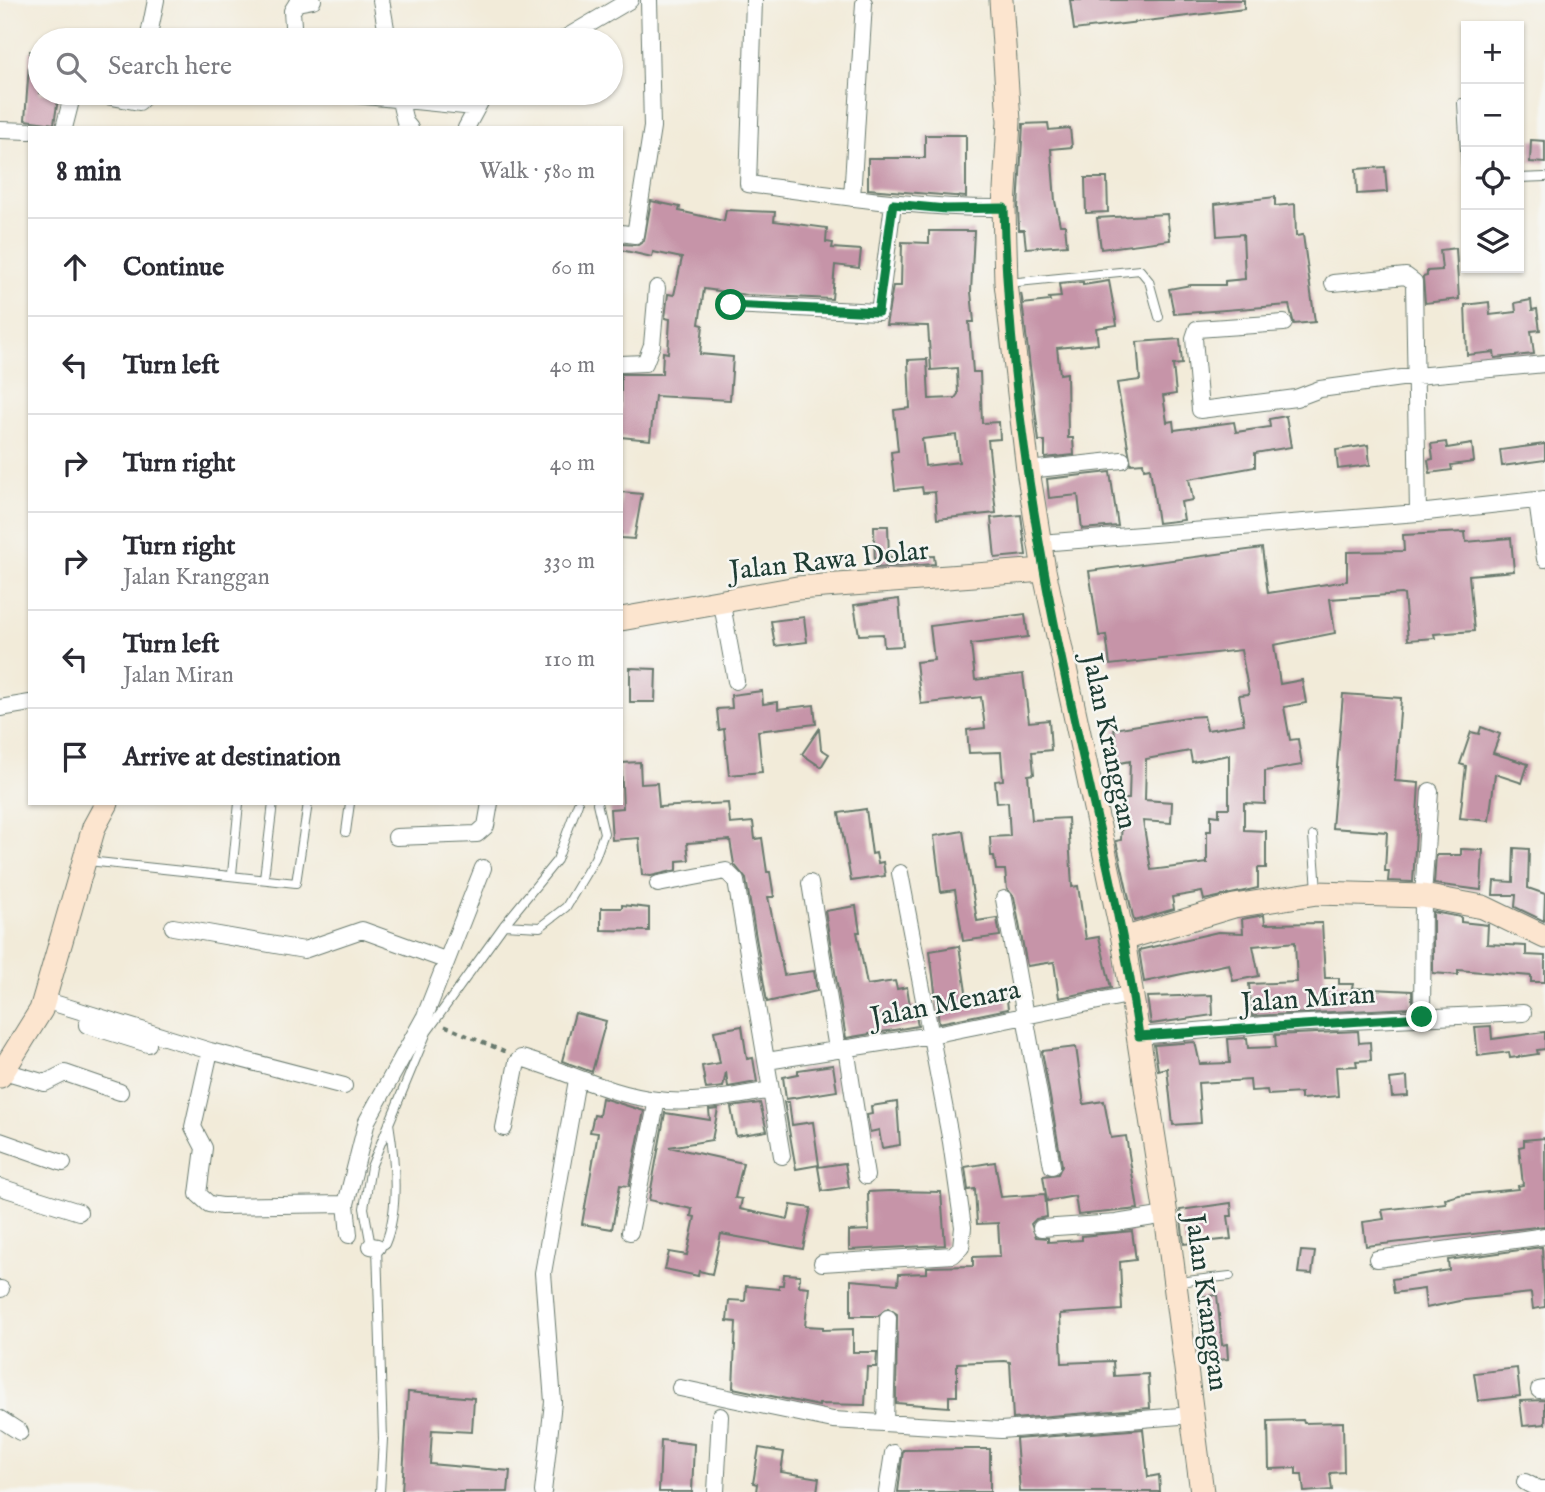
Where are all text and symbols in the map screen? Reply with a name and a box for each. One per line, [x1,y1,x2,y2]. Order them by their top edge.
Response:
map controls [1461,21,1524,273]
button: + [1461,21,1524,84]
search box [28,28,623,105]
icon: search [52,48,90,86]
text: Search here [108,50,232,83]
button: − [1461,84,1524,147]
button: locate [1461,147,1524,210]
text: 8 min [56,153,122,191]
text: Walk · 580 m [479,157,595,186]
button: layers [1461,210,1524,273]
icon: ahead [56,248,94,286]
text: Continue [123,251,224,284]
text: 60 m [551,253,595,282]
route start [715,289,746,320]
icon: left [56,346,94,384]
text: Turn left [123,349,220,382]
text: 40 m [550,351,595,380]
icon: right [56,444,94,482]
text: Turn right [123,447,236,480]
text: 40 m [550,449,595,478]
text: Turn right [123,530,236,563]
street label: Jalan Rawa Dolar [725,534,931,590]
icon: right [56,542,94,580]
text: 330 m [544,547,595,576]
text: Jalan Kranggan [123,563,270,592]
text: Turn left [123,628,220,661]
icon: left [56,640,94,678]
text: 110 m [544,645,595,674]
street label: Jalan Kranggan [1072,648,1144,833]
text: Jalan Miran [123,661,234,690]
icon: arrive [56,738,94,776]
text: Arrive at destination [123,741,341,774]
street label: Jalan Menara [865,973,1024,1037]
street label: Jalan Miran [1237,977,1377,1022]
route end [1406,1001,1437,1032]
street label: Jalan Kranggan [1175,1209,1235,1393]

